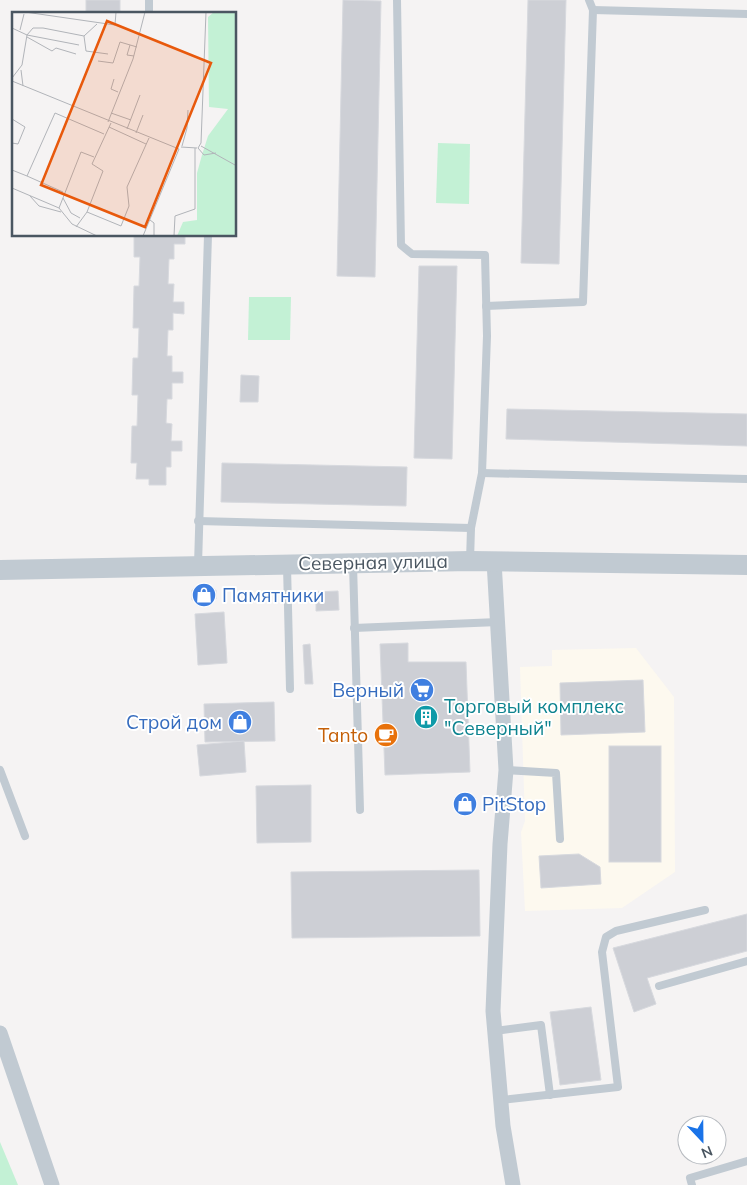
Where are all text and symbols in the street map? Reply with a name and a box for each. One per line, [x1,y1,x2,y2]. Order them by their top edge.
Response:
inset map [12,12,236,236]
street label: Северная улица [298,549,448,575]
shop icon: Памятники [191,582,217,608]
place label: Памятники [222,583,324,607]
supermarket icon: Верный [409,677,435,703]
place label: Верный [332,678,404,702]
place label: Торговый комплекс "Северный" [444,694,624,740]
building icon: Торговый комплекс "Северный" [413,704,439,730]
shop icon: Строй дом [227,709,253,735]
place label: Строй дом [126,710,222,734]
cafe icon: Tanto [373,722,399,748]
place label: Tanto [318,723,368,747]
shop icon: PitStop [452,791,478,817]
place label: PitStop [482,792,546,816]
north arrow [677,1115,727,1165]
text: N [699,1142,715,1162]

